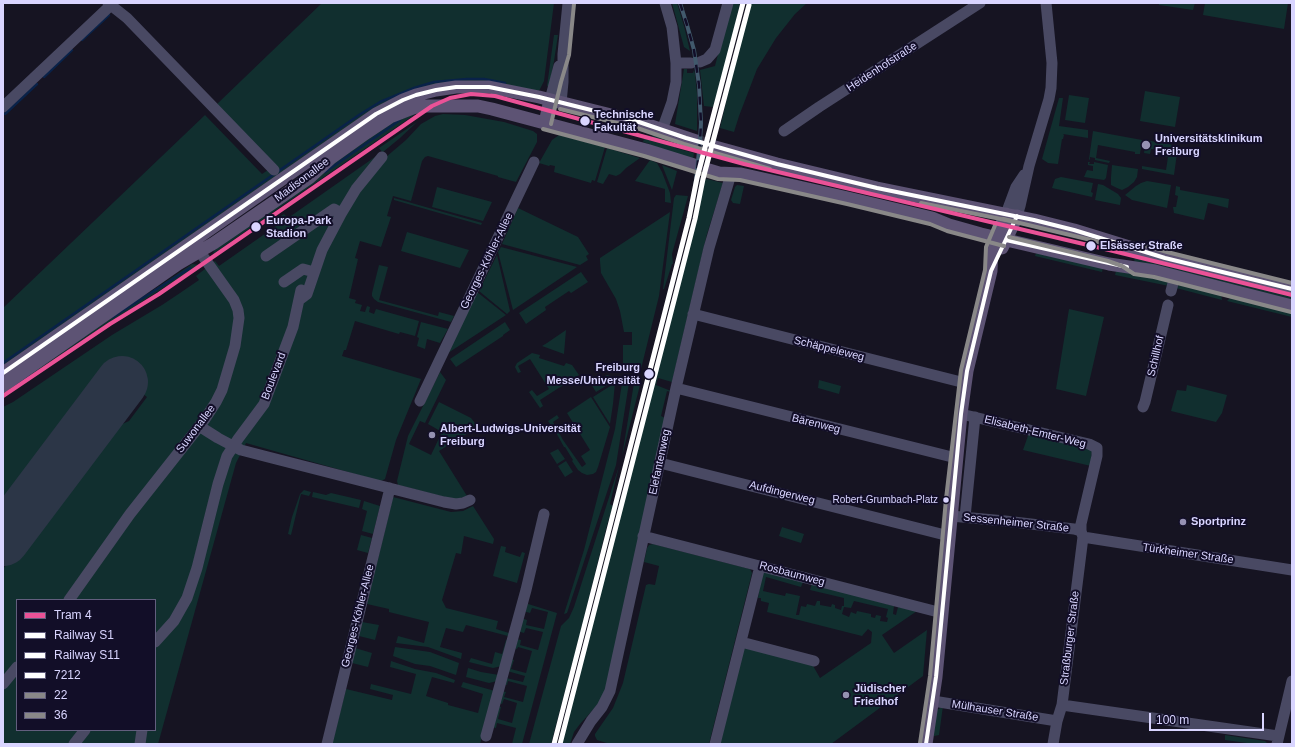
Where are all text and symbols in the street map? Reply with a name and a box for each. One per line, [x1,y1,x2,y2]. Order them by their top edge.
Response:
street label: Heidenhofstraße [844,39,920,95]
place label: Technische Fakultät [594,108,654,134]
marker: Technische Fakultät [578,114,592,128]
place label: Universitätsklinikum Freiburg [1155,132,1263,158]
marker: Universitätsklinikum Freiburg [1140,139,1152,151]
street label: Madisonallee [272,155,332,205]
street label: Georges-Köhler-Allee [458,211,516,311]
place label: Europa-Park Stadion [266,214,331,240]
marker: Europa-Park Stadion [249,220,263,234]
marker: Elsässer Straße [1084,239,1098,253]
place label: Elsässer Straße [1100,239,1183,253]
street label: Schäppeleweg [792,334,866,364]
street label: Schillhof [1145,334,1167,378]
street label: Boulevard [259,351,289,401]
place label: Freiburg Messe/Universität [546,361,640,387]
marker: Freiburg Messe/Universität [642,367,656,381]
street label: Suwonallee [174,402,218,456]
street label: Bärenweg [790,412,842,436]
street label: Elisabeth-Emter-Weg [983,413,1087,451]
place label: Albert-Ludwigs-Universität Freiburg [440,422,581,448]
street label: Elefantenweg [647,428,673,496]
marker: Albert-Ludwigs-Universität Freiburg [427,430,437,440]
street label: Aufdingerweg [748,478,816,508]
place label: Robert-Grumbach-Platz [832,494,938,506]
marker: Robert-Grumbach-Platz [941,495,951,505]
street label: Sessenheimer Straße [962,511,1070,535]
place label: Sportprinz [1191,515,1246,529]
marker: Sportprinz [1178,517,1188,527]
street label: Türkheimer Straße [1142,541,1234,567]
street label: Rosbaumweg [758,559,826,589]
street label: Georges-Köhler-Allee [339,563,377,669]
street label: Straßburger Straße [1058,590,1082,686]
legend [16,599,156,731]
text: Tram 4 [54,608,92,622]
text: Railway S1 [54,628,114,642]
text: Railway S11 [54,648,120,662]
text: 7212 [54,668,81,682]
place label: Jüdischer Friedhof [854,682,906,708]
text: 22 [54,688,67,702]
marker: Jüdischer Friedhof [841,690,851,700]
street label: Mülhauser Straße [951,698,1039,724]
scale bar [1151,705,1266,731]
text: 36 [54,708,67,722]
text: 100 m [1156,713,1189,727]

